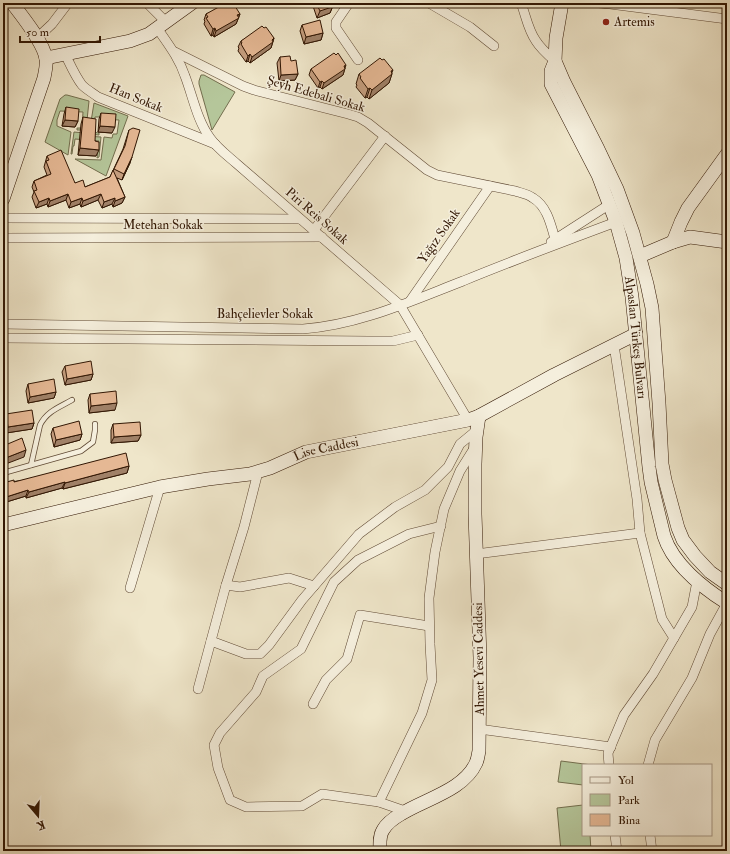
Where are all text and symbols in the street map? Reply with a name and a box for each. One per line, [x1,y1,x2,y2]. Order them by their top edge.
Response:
place label: Artemis [613,14,655,30]
marker: Artemis [601,17,611,27]
scale bar [20,18,100,44]
text: 50 m [26,25,50,40]
street label: Şeyh Edebali Sokak [265,72,368,117]
street label: Han Sokak [107,80,166,116]
street label: Piri Reis Sokak [282,184,352,248]
street label: Yağız Sokak [414,205,464,266]
street label: Metehan Sokak [123,217,204,233]
street label: Alpaslan Türkeş Bulvarı [621,274,650,400]
street label: Bahçelievler Sokak [217,306,314,322]
street label: Lise Caddesi [291,434,361,465]
street label: Ahmet Yesevi Caddesi [470,602,488,717]
legend [582,764,712,836]
text: Yol [618,773,634,788]
text: Park [618,793,640,808]
north arrow [18,796,58,836]
text: Bina [618,813,641,828]
text: K [34,818,47,833]

